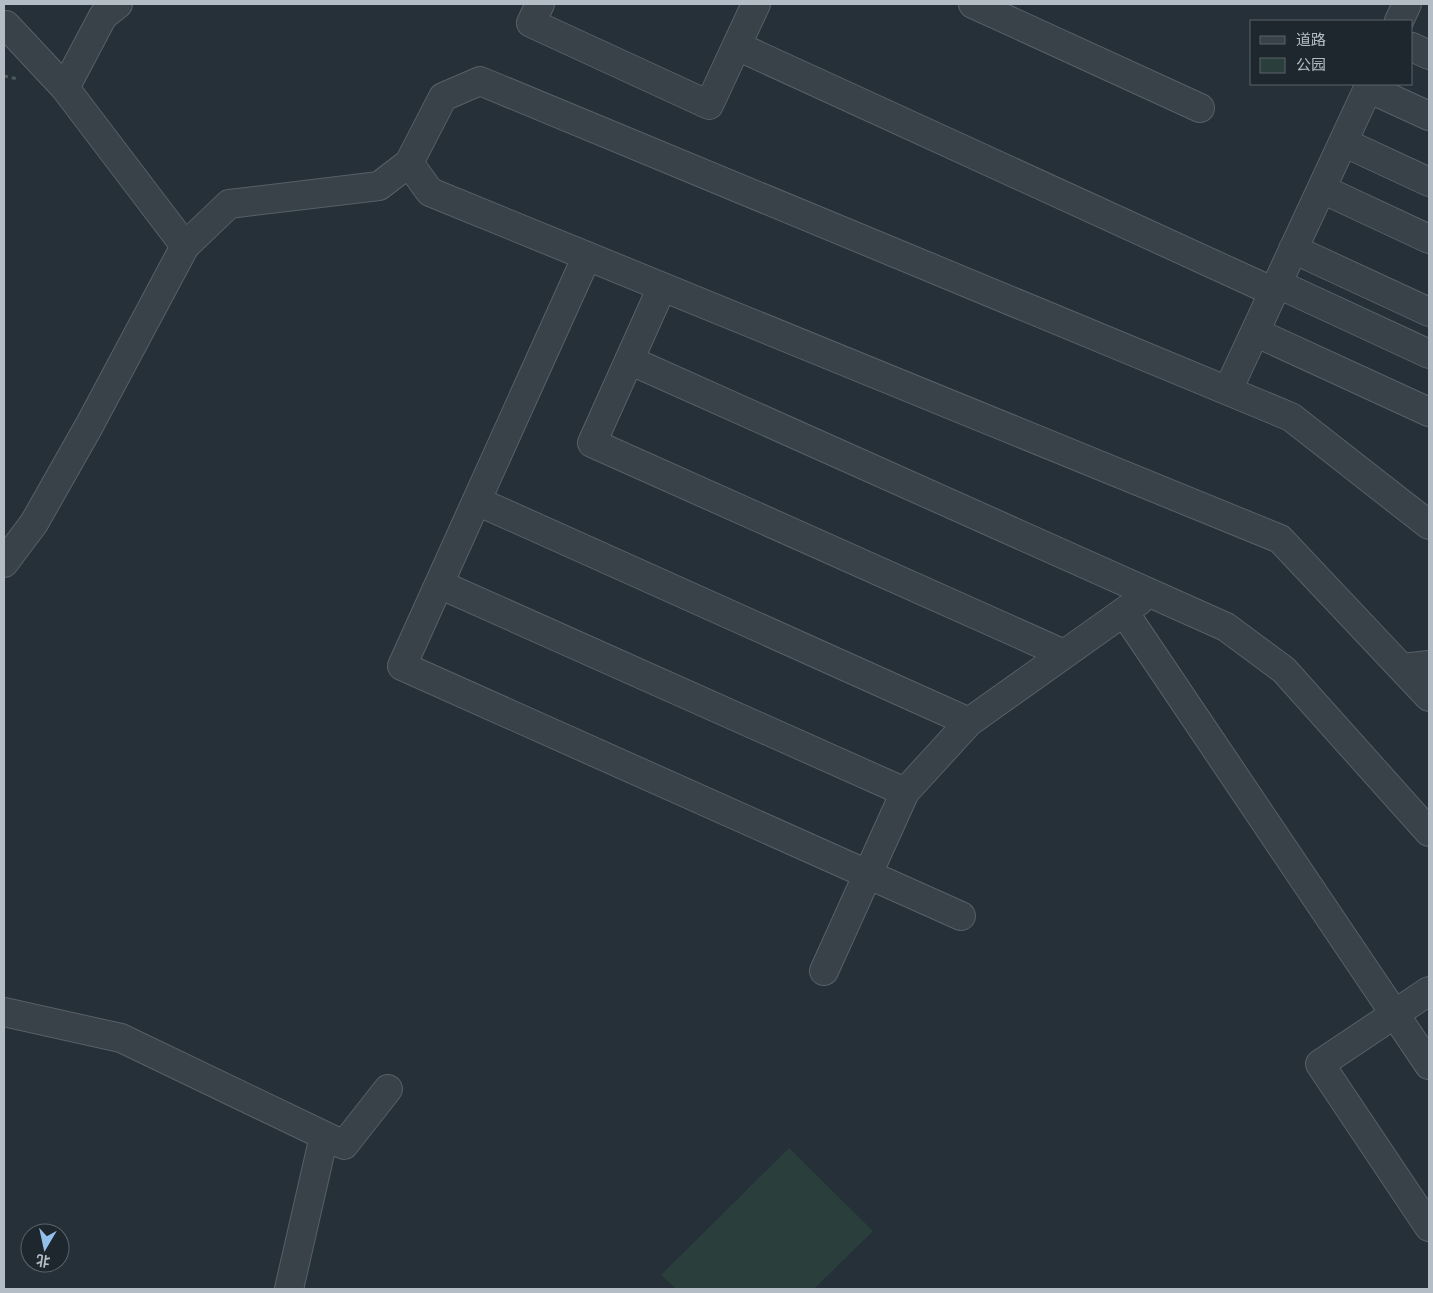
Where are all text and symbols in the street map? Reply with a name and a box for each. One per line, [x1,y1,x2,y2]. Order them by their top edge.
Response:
legend [1250,20,1413,85]
text: 道路 [1296,31,1326,49]
text: 公园 [1296,56,1326,74]
north arrow [20,1223,70,1273]
text: 北 [35,1252,51,1270]

